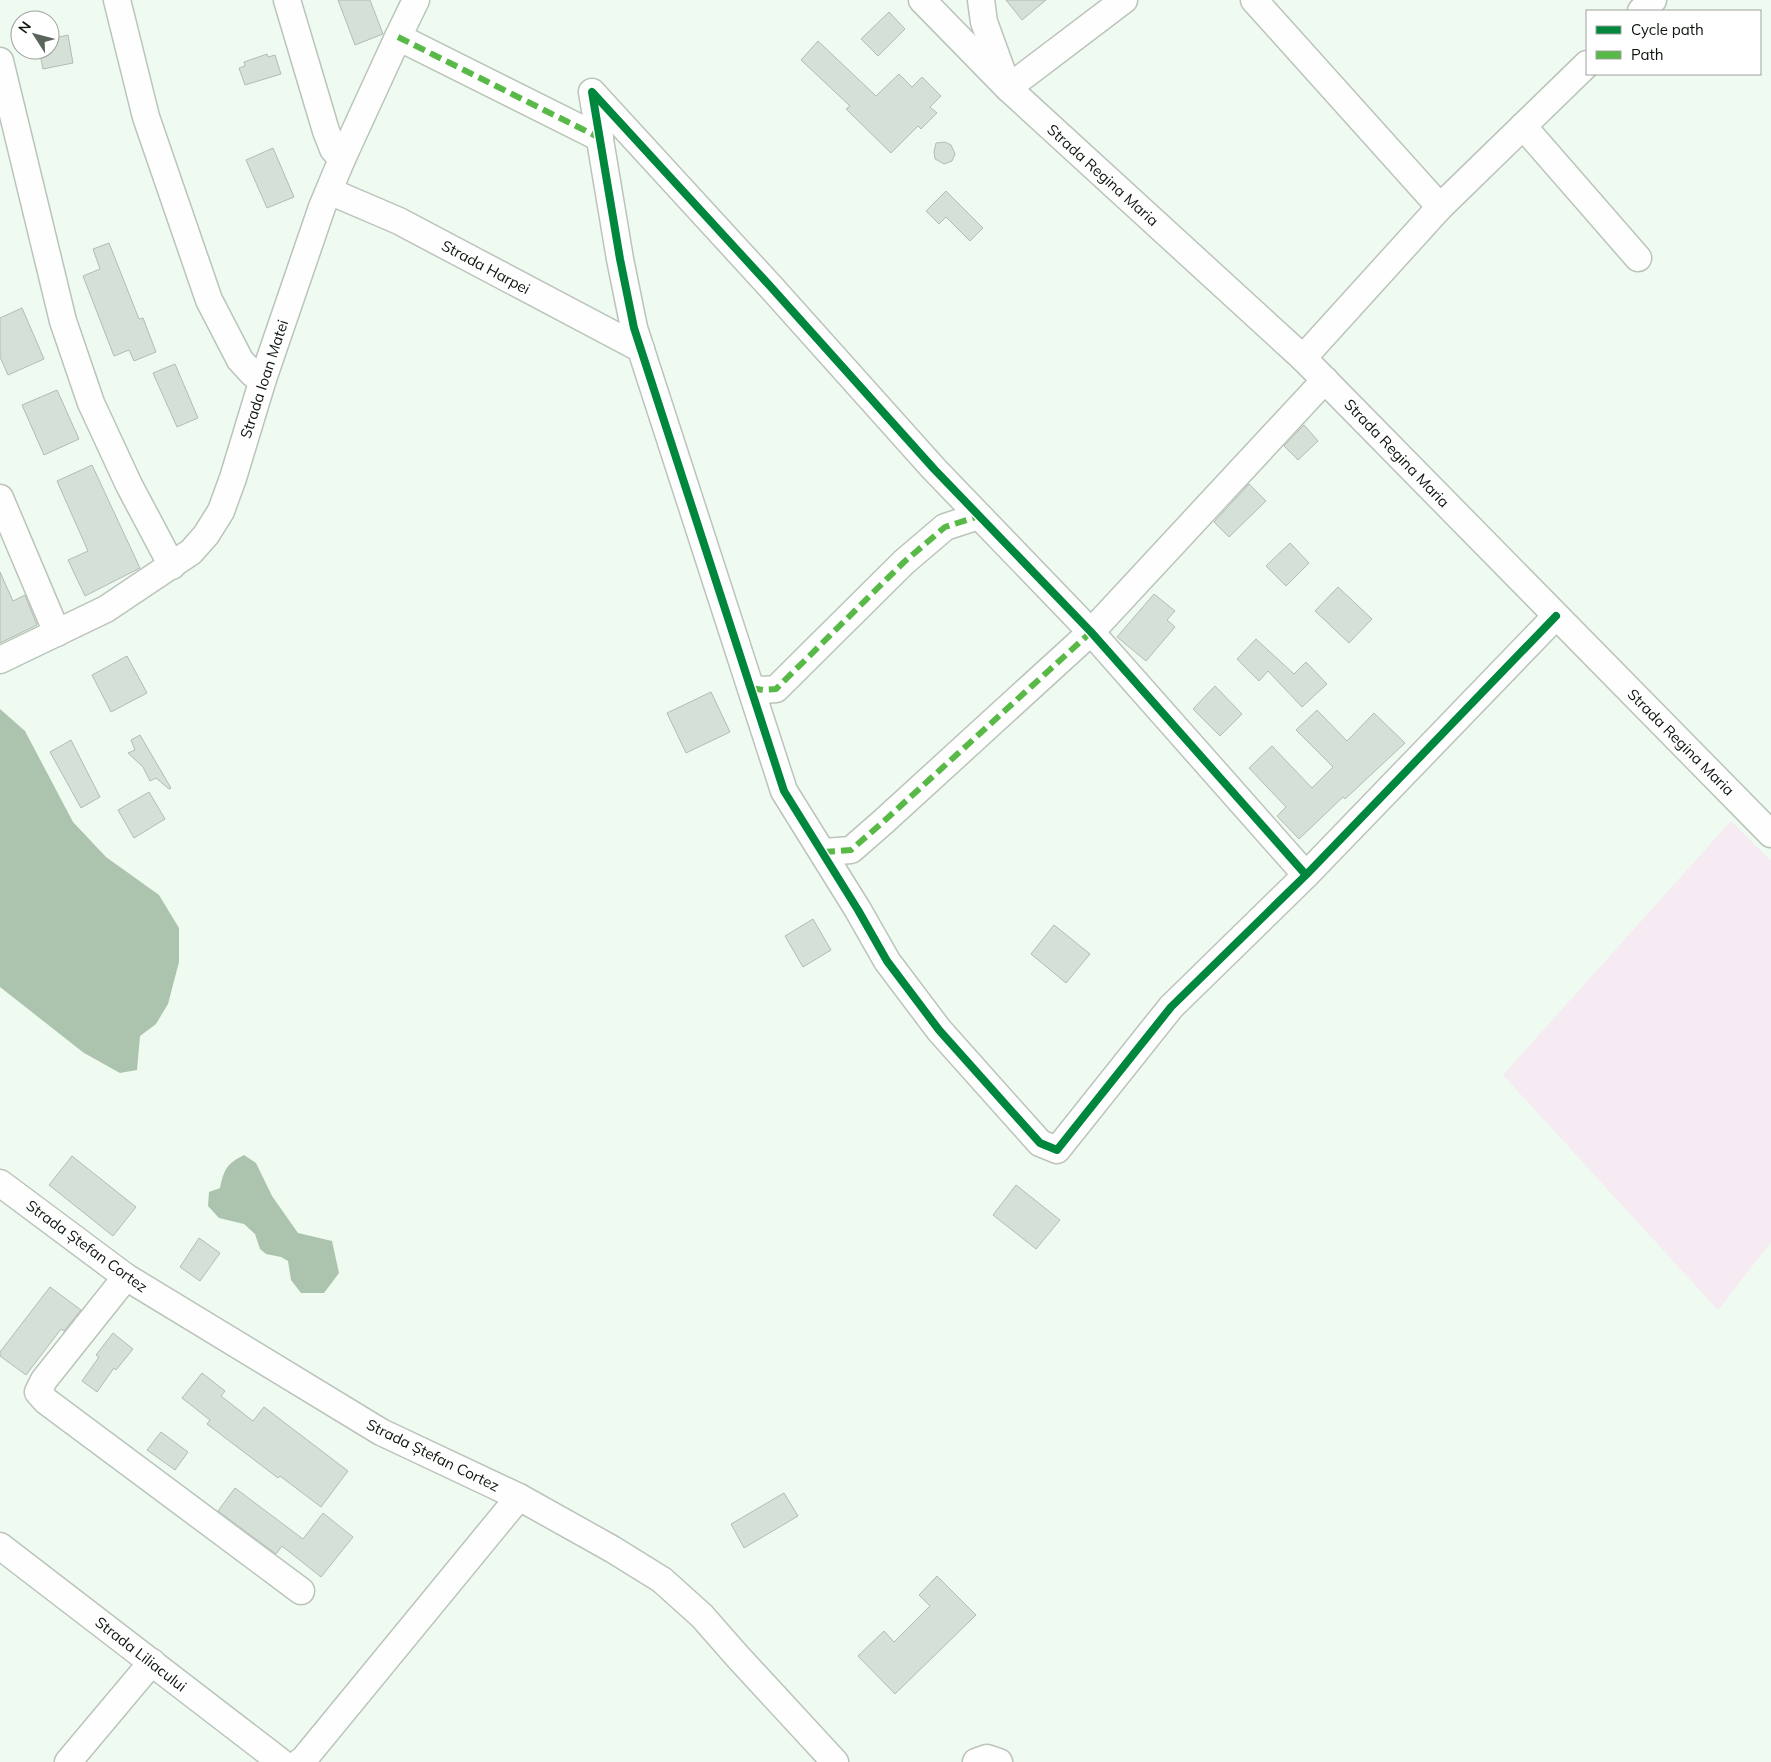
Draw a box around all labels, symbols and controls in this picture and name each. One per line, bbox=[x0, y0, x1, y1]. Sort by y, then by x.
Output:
north arrow bbox=[10, 10, 60, 60]
legend bbox=[1586, 10, 1761, 75]
text: N bbox=[14, 18, 35, 37]
text: Cycle path bbox=[1631, 20, 1704, 39]
text: Path bbox=[1631, 45, 1663, 64]
street label: Strada Regina Maria bbox=[1043, 120, 1163, 230]
street label: Strada Harpei bbox=[438, 236, 534, 298]
street label: Strada Ioan Matei bbox=[236, 317, 292, 441]
street label: Strada Regina Maria bbox=[1340, 395, 1454, 511]
street label: Strada Regina Maria bbox=[1624, 685, 1738, 799]
street label: Strada Ștefan Cortez bbox=[23, 1196, 152, 1297]
street label: Strada Ștefan Cortez bbox=[363, 1415, 503, 1496]
street label: Strada Liliacului bbox=[92, 1612, 190, 1696]

